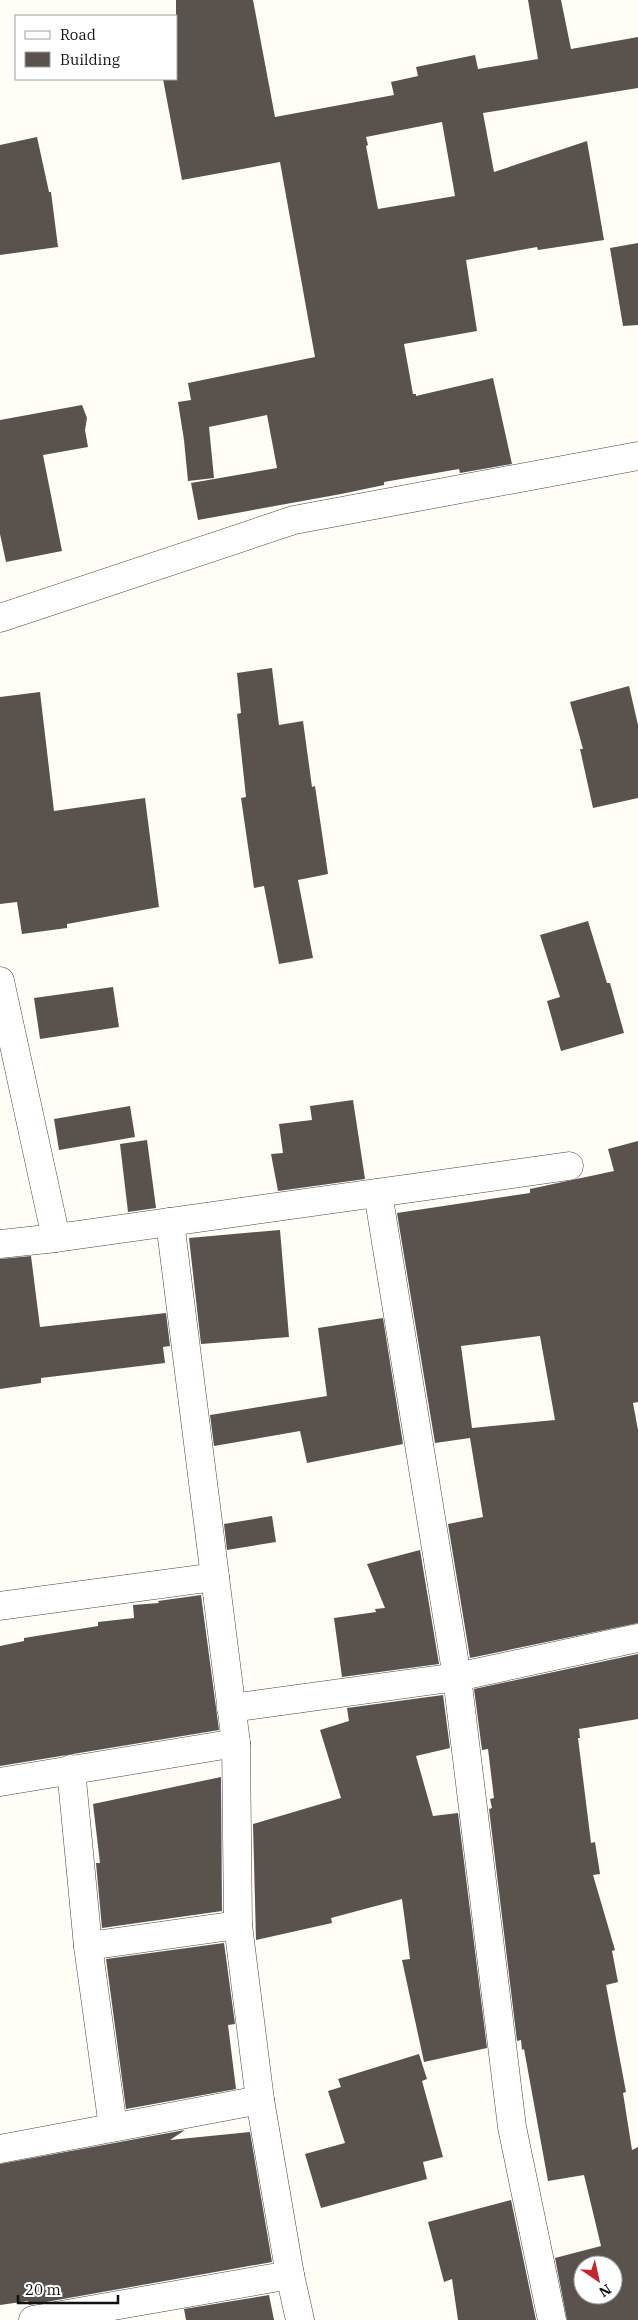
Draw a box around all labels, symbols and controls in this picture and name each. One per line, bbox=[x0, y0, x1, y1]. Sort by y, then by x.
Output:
legend bbox=[15, 15, 178, 80]
text: Road bbox=[60, 25, 96, 44]
text: Building bbox=[60, 50, 120, 69]
north arrow bbox=[573, 2255, 623, 2305]
scale bar bbox=[18, 2272, 118, 2304]
text: 20 m bbox=[25, 2280, 61, 2299]
text: N bbox=[596, 2280, 615, 2301]

